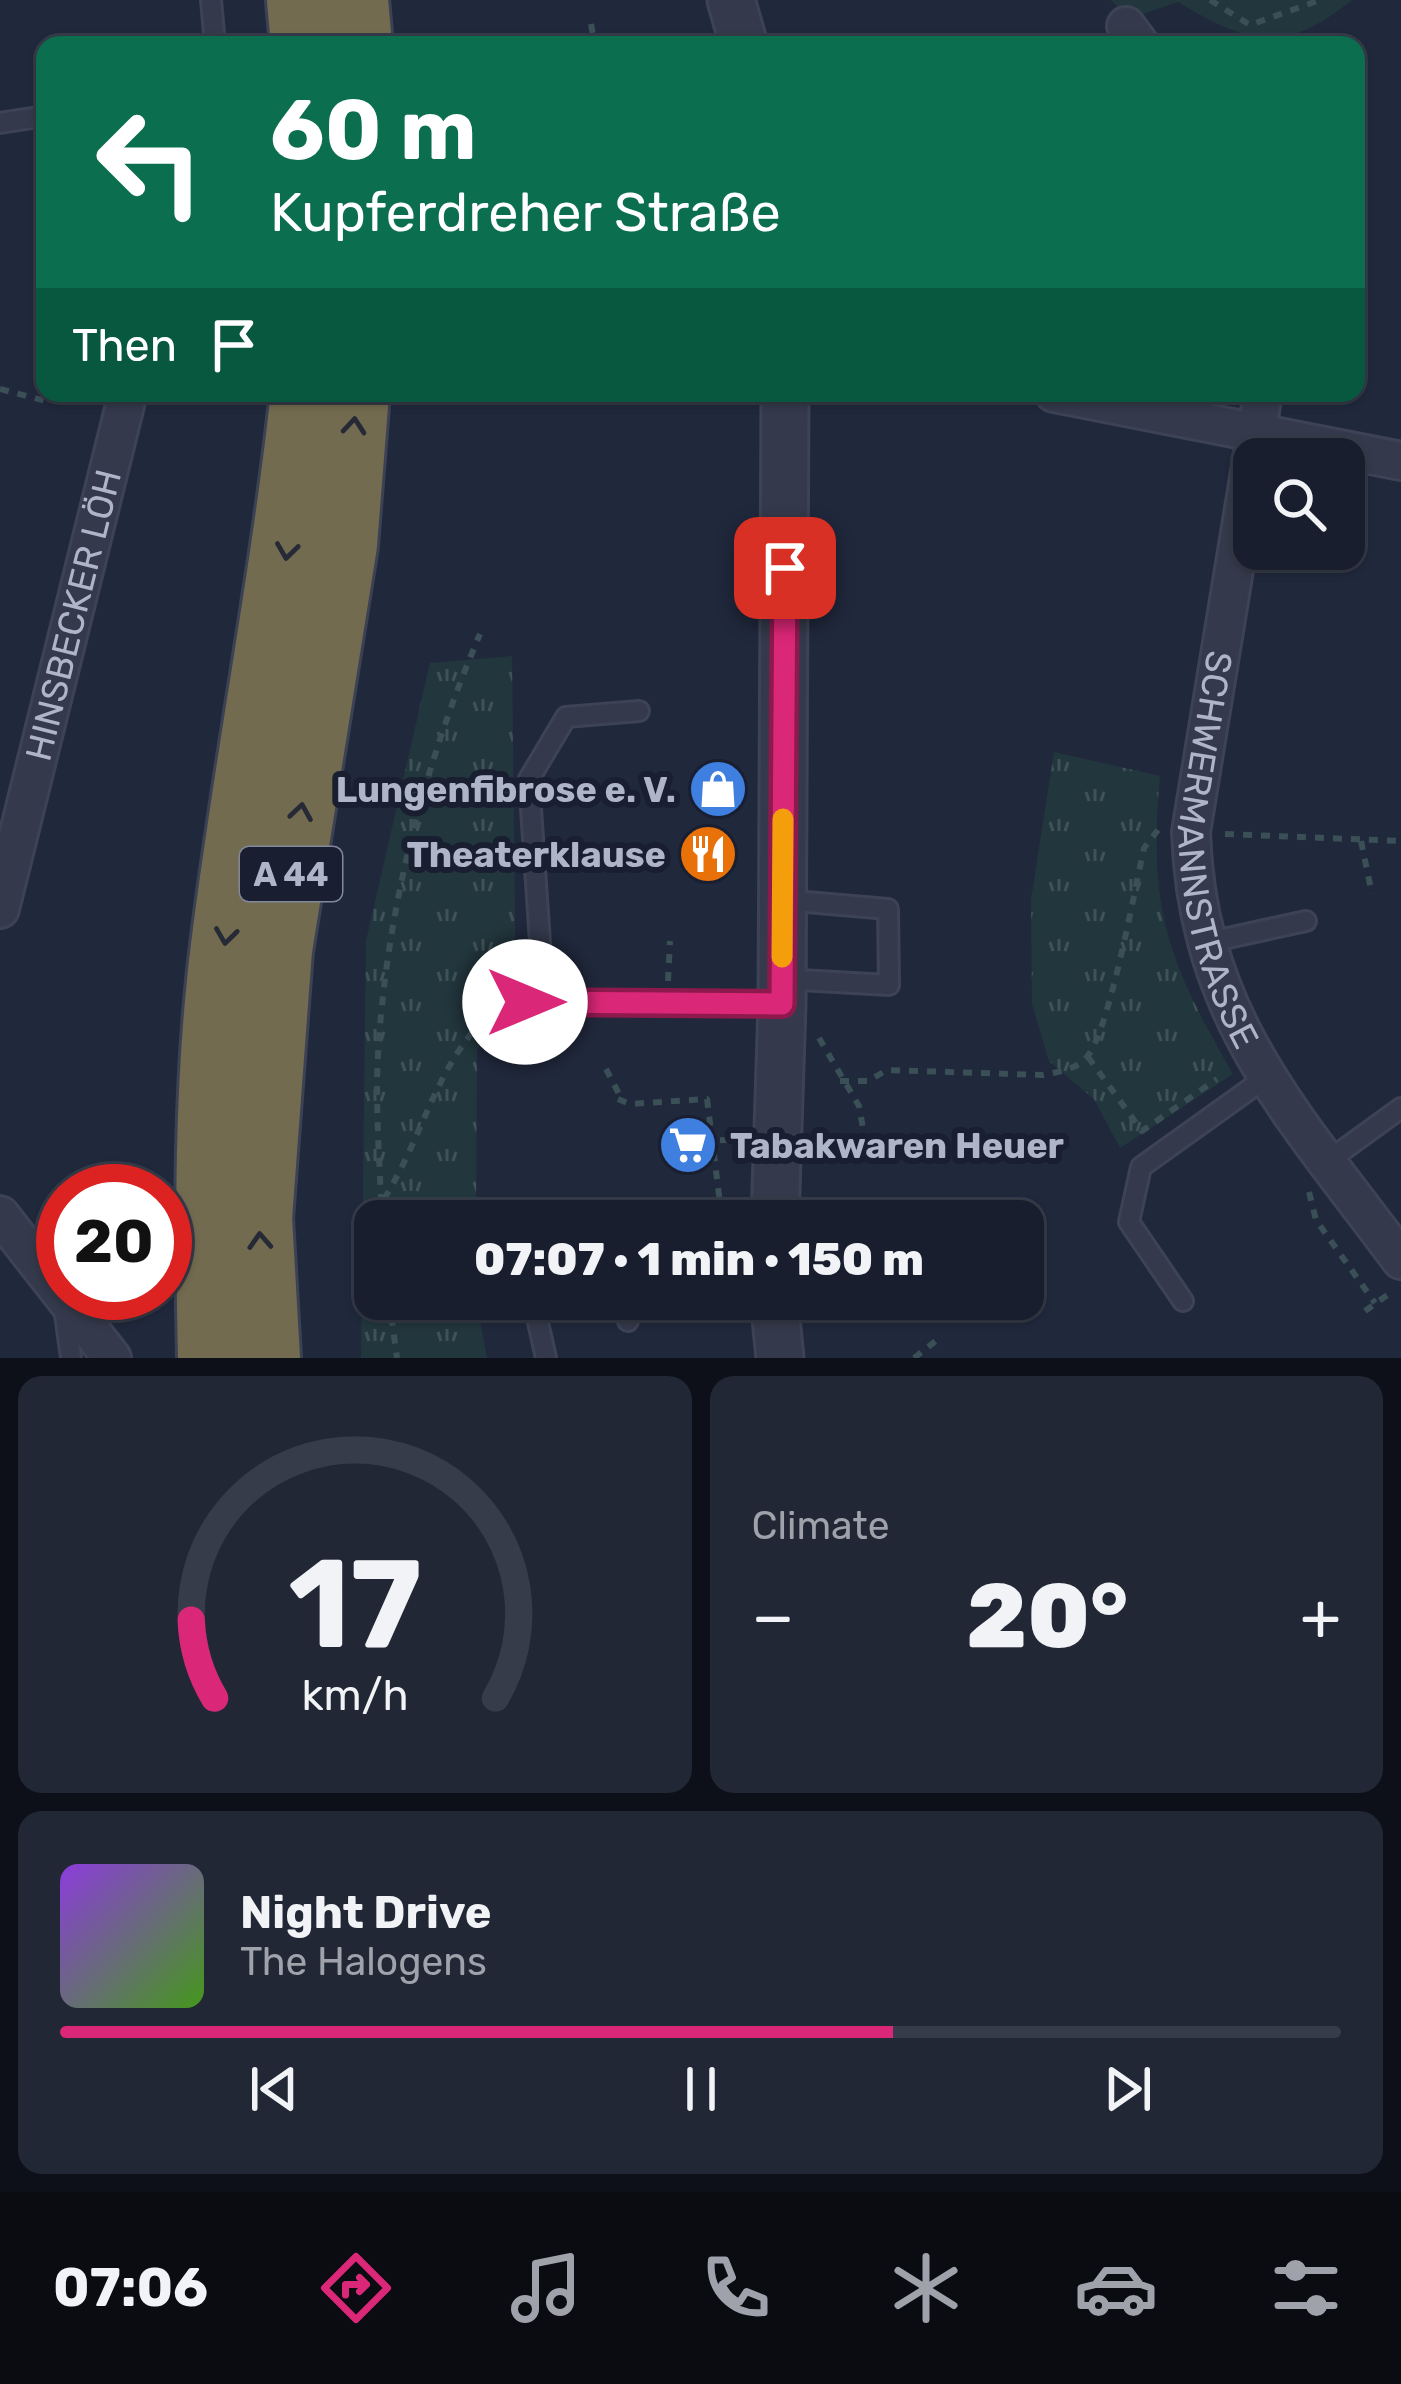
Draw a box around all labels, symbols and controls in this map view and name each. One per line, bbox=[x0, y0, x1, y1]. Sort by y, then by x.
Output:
text: 60 m bbox=[270, 80, 477, 180]
icon: left bbox=[72, 84, 228, 240]
text: Kupferdreher Straße bbox=[270, 181, 781, 245]
icon: arrive bbox=[201, 312, 267, 378]
text: Then bbox=[72, 319, 177, 372]
one-way arrow bbox=[340, 416, 366, 435]
map controls bbox=[1233, 438, 1365, 570]
button: search bbox=[1233, 438, 1365, 570]
street label: HINSBECKER LÖH bbox=[16, 465, 130, 765]
pin bbox=[734, 517, 836, 619]
icon: arrive bbox=[752, 535, 818, 601]
one-way arrow bbox=[274, 541, 300, 561]
street label: SCHWERMANNSTRASSE bbox=[1169, 648, 1268, 1055]
shop icon: Lungenfibrose e. V. bbox=[687, 758, 749, 820]
place label: Lungenfibrose e. V. bbox=[336, 768, 676, 811]
one-way arrow bbox=[288, 802, 313, 822]
restaurant icon: Theaterklause bbox=[677, 823, 739, 885]
place label: Theaterklause bbox=[407, 833, 666, 876]
road number: A 44 bbox=[240, 847, 342, 901]
one-way arrow bbox=[214, 926, 240, 946]
position arrow bbox=[462, 939, 588, 1065]
supermarket icon: Tabakwaren Heuer bbox=[657, 1114, 719, 1176]
place label: Tabakwaren Heuer bbox=[730, 1124, 1064, 1167]
speed limit sign: 20 bbox=[36, 1164, 192, 1320]
one-way arrow bbox=[247, 1231, 273, 1250]
text: 07:07 · 1 min · 150 m bbox=[474, 1233, 924, 1286]
text: Climate bbox=[752, 1503, 890, 1549]
text: 17 bbox=[288, 1530, 422, 1678]
text: 20° bbox=[966, 1563, 1128, 1670]
text: − bbox=[752, 1577, 794, 1656]
text: + bbox=[1300, 1577, 1341, 1656]
text: km/h bbox=[301, 1669, 408, 1720]
text: Night Drive bbox=[240, 1886, 492, 1939]
text: The Halogens bbox=[240, 1939, 487, 1985]
icon: previous bbox=[241, 2056, 307, 2122]
icon: pause bbox=[668, 2056, 734, 2122]
icon: next bbox=[1095, 2056, 1161, 2122]
icon: directions bbox=[314, 2246, 398, 2330]
icon: music bbox=[504, 2246, 588, 2330]
icon: phone bbox=[694, 2246, 778, 2330]
icon: climate bbox=[884, 2246, 968, 2330]
icon: car bbox=[1074, 2246, 1158, 2330]
icon: filters bbox=[1264, 2246, 1348, 2330]
text: 07:06 bbox=[53, 2256, 208, 2320]

